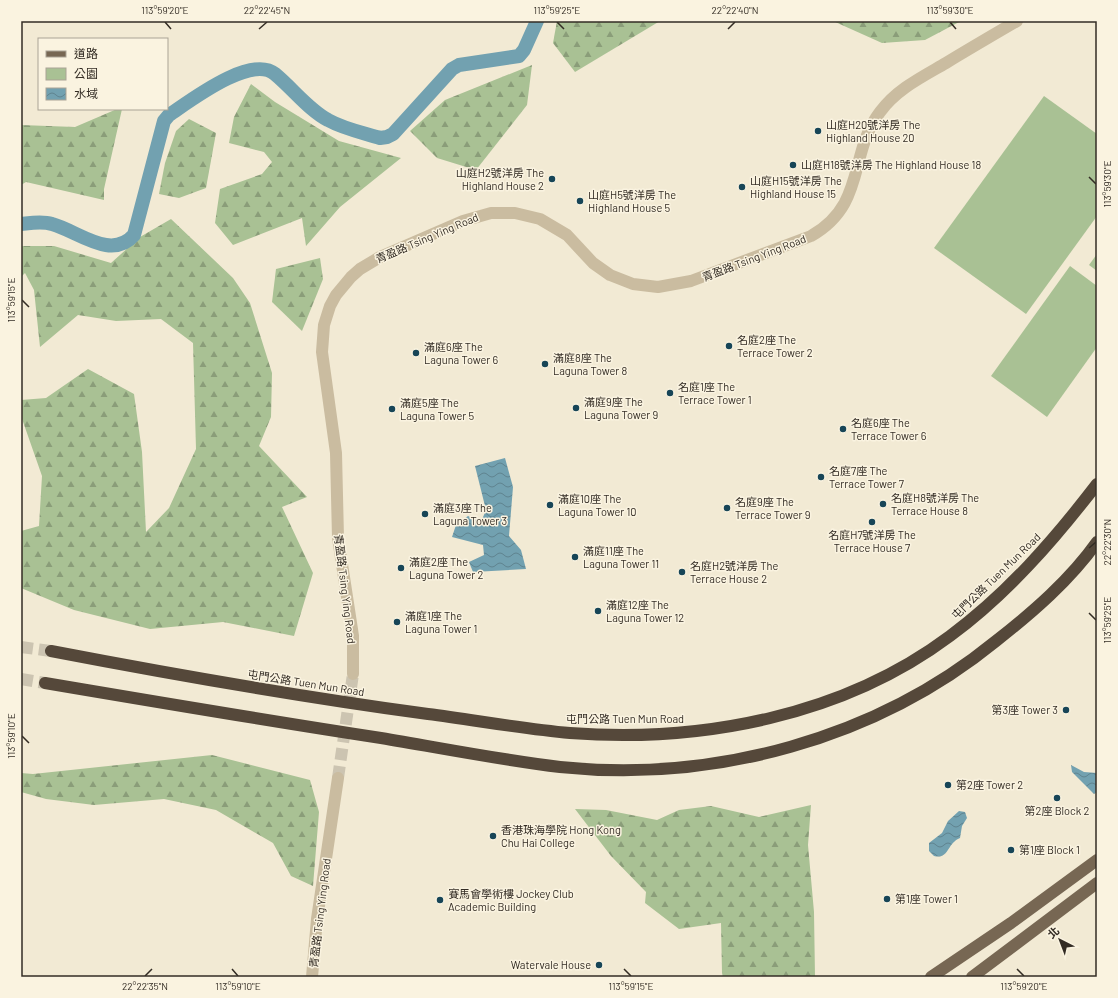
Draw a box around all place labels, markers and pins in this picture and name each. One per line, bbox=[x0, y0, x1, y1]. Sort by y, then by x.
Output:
place label: 山庭H20號洋房 The Highland House 20 bbox=[826, 118, 921, 144]
marker: 山庭H20號洋房 The Highland House 20 bbox=[813, 126, 823, 136]
place label: 山庭H18號洋房 The Highland House 18 bbox=[801, 158, 981, 171]
marker: 山庭H18號洋房 The Highland House 18 bbox=[788, 160, 798, 170]
place label: 山庭H2號洋房 The Highland House 2 bbox=[456, 166, 544, 192]
marker: 山庭H2號洋房 The Highland House 2 bbox=[547, 174, 557, 184]
place label: 山庭H15號洋房 The Highland House 15 bbox=[750, 174, 842, 200]
marker: 山庭H15號洋房 The Highland House 15 bbox=[737, 182, 747, 192]
place label: 山庭H5號洋房 The Highland House 5 bbox=[588, 188, 676, 214]
marker: 山庭H5號洋房 The Highland House 5 bbox=[575, 196, 585, 206]
place label: 名庭2座 The Terrace Tower 2 bbox=[737, 333, 813, 359]
place label: 滿庭6座 The Laguna Tower 6 bbox=[424, 340, 498, 366]
marker: 名庭2座 The Terrace Tower 2 bbox=[724, 341, 734, 351]
marker: 滿庭6座 The Laguna Tower 6 bbox=[411, 348, 421, 358]
place label: 滿庭8座 The Laguna Tower 8 bbox=[553, 351, 627, 377]
marker: 滿庭8座 The Laguna Tower 8 bbox=[540, 359, 550, 369]
place label: 名庭1座 The Terrace Tower 1 bbox=[678, 380, 752, 406]
marker: 名庭1座 The Terrace Tower 1 bbox=[665, 388, 675, 398]
place label: 滿庭9座 The Laguna Tower 9 bbox=[584, 395, 658, 421]
place label: 滿庭5座 The Laguna Tower 5 bbox=[400, 396, 474, 422]
marker: 滿庭9座 The Laguna Tower 9 bbox=[571, 403, 581, 413]
marker: 滿庭5座 The Laguna Tower 5 bbox=[387, 404, 397, 414]
place label: 名庭6座 The Terrace Tower 6 bbox=[851, 416, 927, 442]
marker: 名庭6座 The Terrace Tower 6 bbox=[838, 424, 848, 434]
place label: 名庭7座 The Terrace Tower 7 bbox=[829, 464, 904, 490]
marker: 名庭7座 The Terrace Tower 7 bbox=[816, 472, 826, 482]
place label: 名庭H8號洋房 The Terrace House 8 bbox=[891, 491, 979, 517]
place label: 滿庭10座 The Laguna Tower 10 bbox=[558, 492, 637, 518]
place label: 名庭9座 The Terrace Tower 9 bbox=[735, 495, 811, 521]
marker: 名庭H8號洋房 The Terrace House 8 bbox=[878, 499, 888, 509]
marker: 滿庭10座 The Laguna Tower 10 bbox=[545, 500, 555, 510]
place label: 滿庭3座 The Laguna Tower 3 bbox=[433, 501, 507, 527]
marker: 名庭9座 The Terrace Tower 9 bbox=[722, 503, 732, 513]
marker: 滿庭3座 The Laguna Tower 3 bbox=[420, 509, 430, 519]
marker: 名庭H7號洋房 The Terrace House 7 bbox=[867, 517, 877, 527]
place label: 名庭H7號洋房 The Terrace House 7 bbox=[828, 528, 916, 554]
place label: 滿庭11座 The Laguna Tower 11 bbox=[583, 544, 659, 570]
marker: 滿庭11座 The Laguna Tower 11 bbox=[570, 552, 580, 562]
place label: 滿庭2座 The Laguna Tower 2 bbox=[409, 555, 483, 581]
place label: 名庭H2號洋房 The Terrace House 2 bbox=[690, 559, 778, 585]
marker: 滿庭2座 The Laguna Tower 2 bbox=[396, 563, 406, 573]
marker: 名庭H2號洋房 The Terrace House 2 bbox=[677, 567, 687, 577]
place label: 滿庭12座 The Laguna Tower 12 bbox=[606, 598, 684, 624]
marker: 滿庭12座 The Laguna Tower 12 bbox=[593, 606, 603, 616]
place label: 滿庭1座 The Laguna Tower 1 bbox=[405, 609, 477, 635]
marker: 滿庭1座 The Laguna Tower 1 bbox=[392, 617, 402, 627]
place label: 第3座 Tower 3 bbox=[991, 703, 1058, 716]
marker: 第3座 Tower 3 bbox=[1061, 705, 1071, 715]
place label: 第2座 Tower 2 bbox=[956, 778, 1023, 791]
marker: 第2座 Tower 2 bbox=[943, 780, 953, 790]
marker: 第2座 Block 2 bbox=[1052, 793, 1062, 803]
place label: 第2座 Block 2 bbox=[1025, 804, 1090, 817]
place label: 香港珠海學院 Hong Kong Chu Hai College bbox=[501, 823, 621, 849]
marker: 香港珠海學院 Hong Kong Chu Hai College bbox=[488, 831, 498, 841]
place label: 第1座 Block 1 bbox=[1019, 843, 1080, 856]
marker: 第1座 Block 1 bbox=[1006, 845, 1016, 855]
place label: 賽馬會學術樓 Jockey Club Academic Building bbox=[448, 887, 574, 913]
place label: 第1座 Tower 1 bbox=[895, 892, 958, 905]
marker: 第1座 Tower 1 bbox=[882, 894, 892, 904]
marker: 賽馬會學術樓 Jockey Club Academic Building bbox=[435, 895, 445, 905]
place label: Watervale House bbox=[511, 958, 591, 971]
marker: Watervale House bbox=[594, 960, 604, 970]

